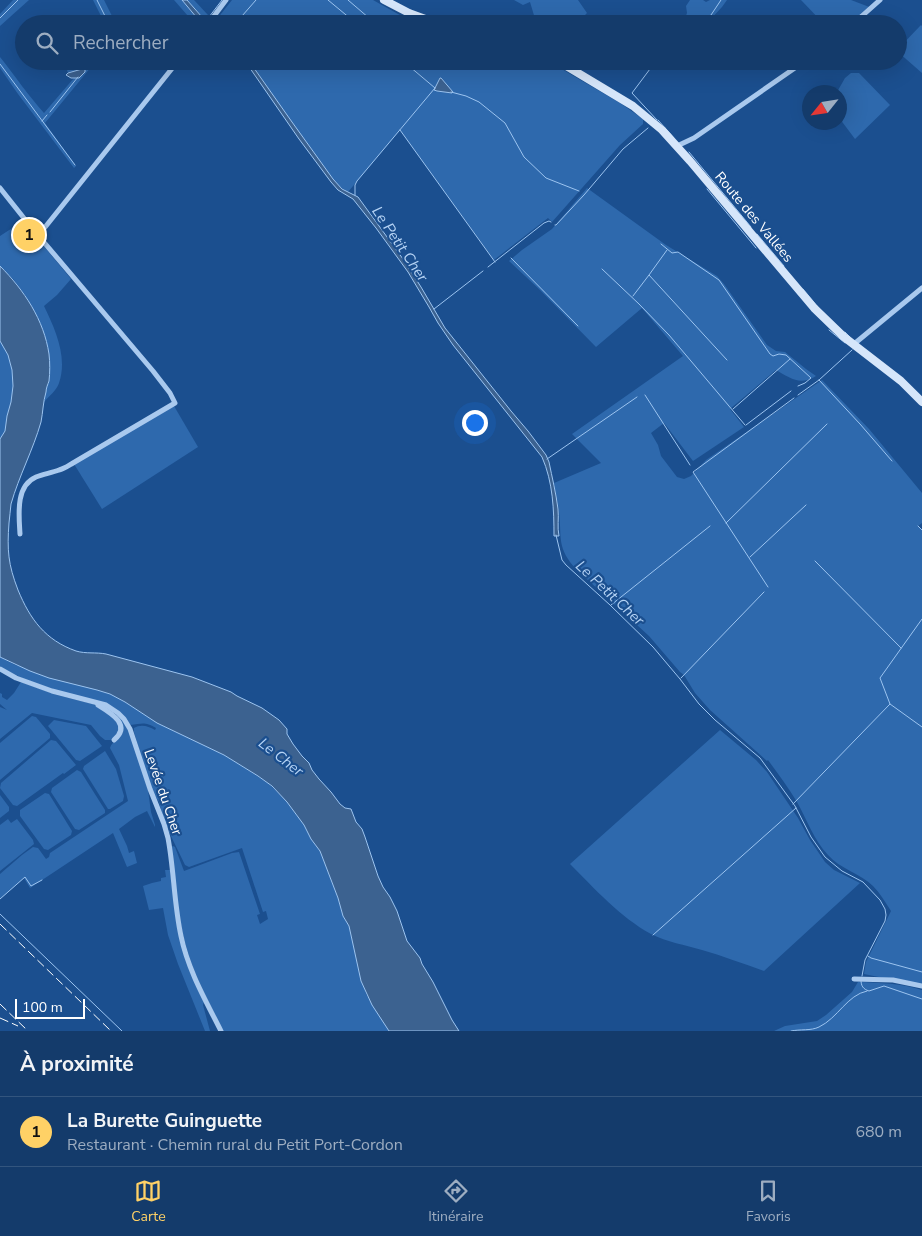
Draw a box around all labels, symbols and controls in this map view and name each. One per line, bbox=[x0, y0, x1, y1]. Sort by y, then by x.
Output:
search box bbox=[15, 15, 907, 70]
icon: search bbox=[33, 29, 61, 57]
text: Rechercher bbox=[73, 30, 168, 56]
north arrow bbox=[802, 85, 847, 130]
street label: Route des Vallées bbox=[710, 168, 798, 267]
water label: Le Petit Cher bbox=[367, 202, 433, 286]
pin: 1 bbox=[13, 216, 45, 254]
your location bbox=[462, 410, 488, 436]
water label: Le Petit Cher bbox=[571, 556, 649, 630]
water label: Le Cher bbox=[254, 733, 308, 781]
street label: Levée du Cher bbox=[139, 746, 187, 838]
scale bar bbox=[15, 996, 85, 1019]
text: 100 m bbox=[22, 998, 63, 1017]
text: À proximité bbox=[20, 1050, 134, 1078]
text: La Burette Guinguette bbox=[67, 1108, 262, 1134]
text: 1 bbox=[31, 1121, 41, 1143]
text: 680 m bbox=[855, 1121, 902, 1143]
text: Restaurant · Chemin rural du Petit Port-Cordon bbox=[67, 1134, 403, 1156]
tab: Carte bbox=[131, 1177, 166, 1226]
tab: Itinéraire bbox=[428, 1177, 483, 1226]
tab: Favoris bbox=[746, 1177, 791, 1226]

